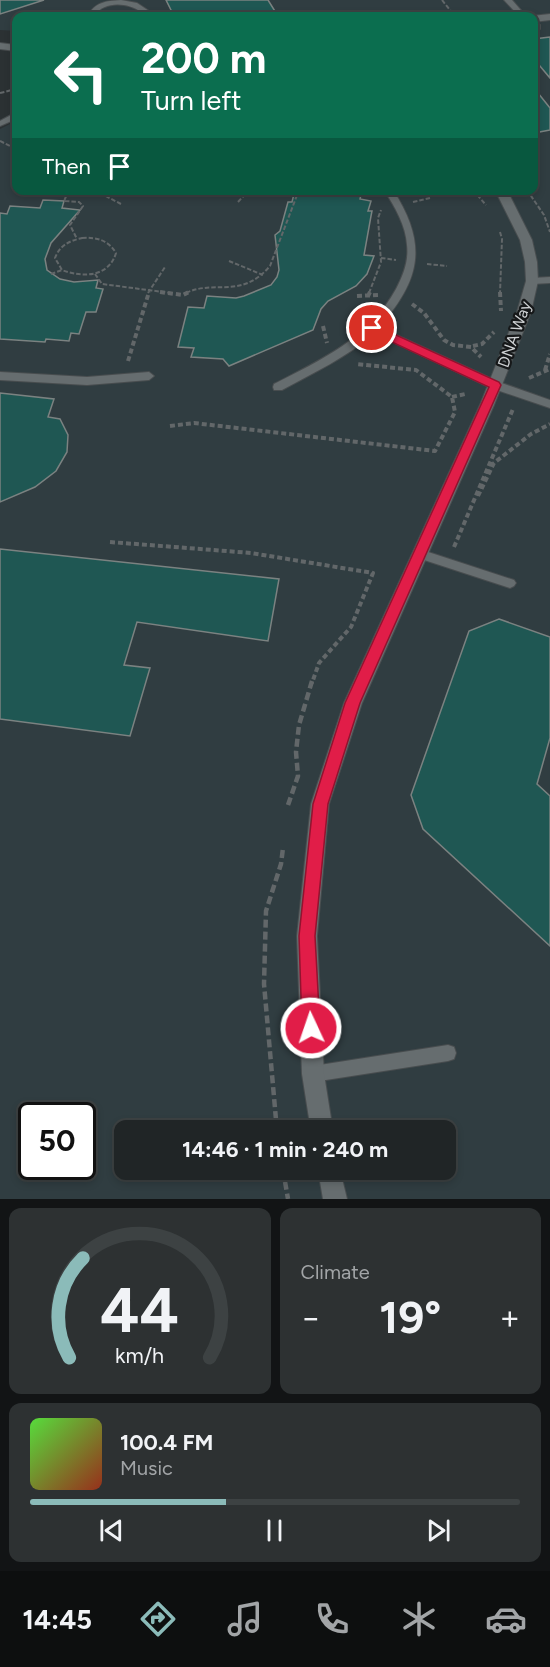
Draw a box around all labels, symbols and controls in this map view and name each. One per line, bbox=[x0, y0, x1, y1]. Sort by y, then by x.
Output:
text: 200 m bbox=[141, 33, 266, 84]
icon: left bbox=[42, 36, 120, 114]
text: Turn left bbox=[141, 84, 241, 117]
icon: arrive bbox=[103, 150, 136, 183]
text: Then bbox=[42, 153, 91, 180]
street label: DNA Way bbox=[494, 298, 535, 370]
pin bbox=[346, 302, 397, 353]
icon: arrive bbox=[355, 311, 388, 344]
position arrow bbox=[279, 996, 343, 1060]
speed limit sign: 50 bbox=[18, 1102, 96, 1180]
text: 14:46 · 1 min · 240 m bbox=[182, 1136, 388, 1163]
text: Climate bbox=[301, 1260, 370, 1284]
text: 44 bbox=[100, 1273, 179, 1348]
text: 19° bbox=[379, 1290, 441, 1344]
text: − bbox=[301, 1298, 321, 1337]
text: + bbox=[499, 1298, 520, 1337]
text: km/h bbox=[115, 1343, 164, 1368]
text: 100.4 FM bbox=[120, 1429, 213, 1456]
text: Music bbox=[120, 1456, 173, 1480]
icon: previous bbox=[95, 1514, 128, 1547]
icon: pause bbox=[258, 1514, 291, 1547]
icon: next bbox=[422, 1514, 455, 1547]
icon: directions bbox=[137, 1598, 179, 1640]
icon: music bbox=[224, 1598, 266, 1640]
icon: phone bbox=[311, 1598, 353, 1640]
icon: climate bbox=[398, 1598, 440, 1640]
icon: car bbox=[485, 1598, 527, 1640]
text: 14:45 bbox=[23, 1603, 92, 1636]

